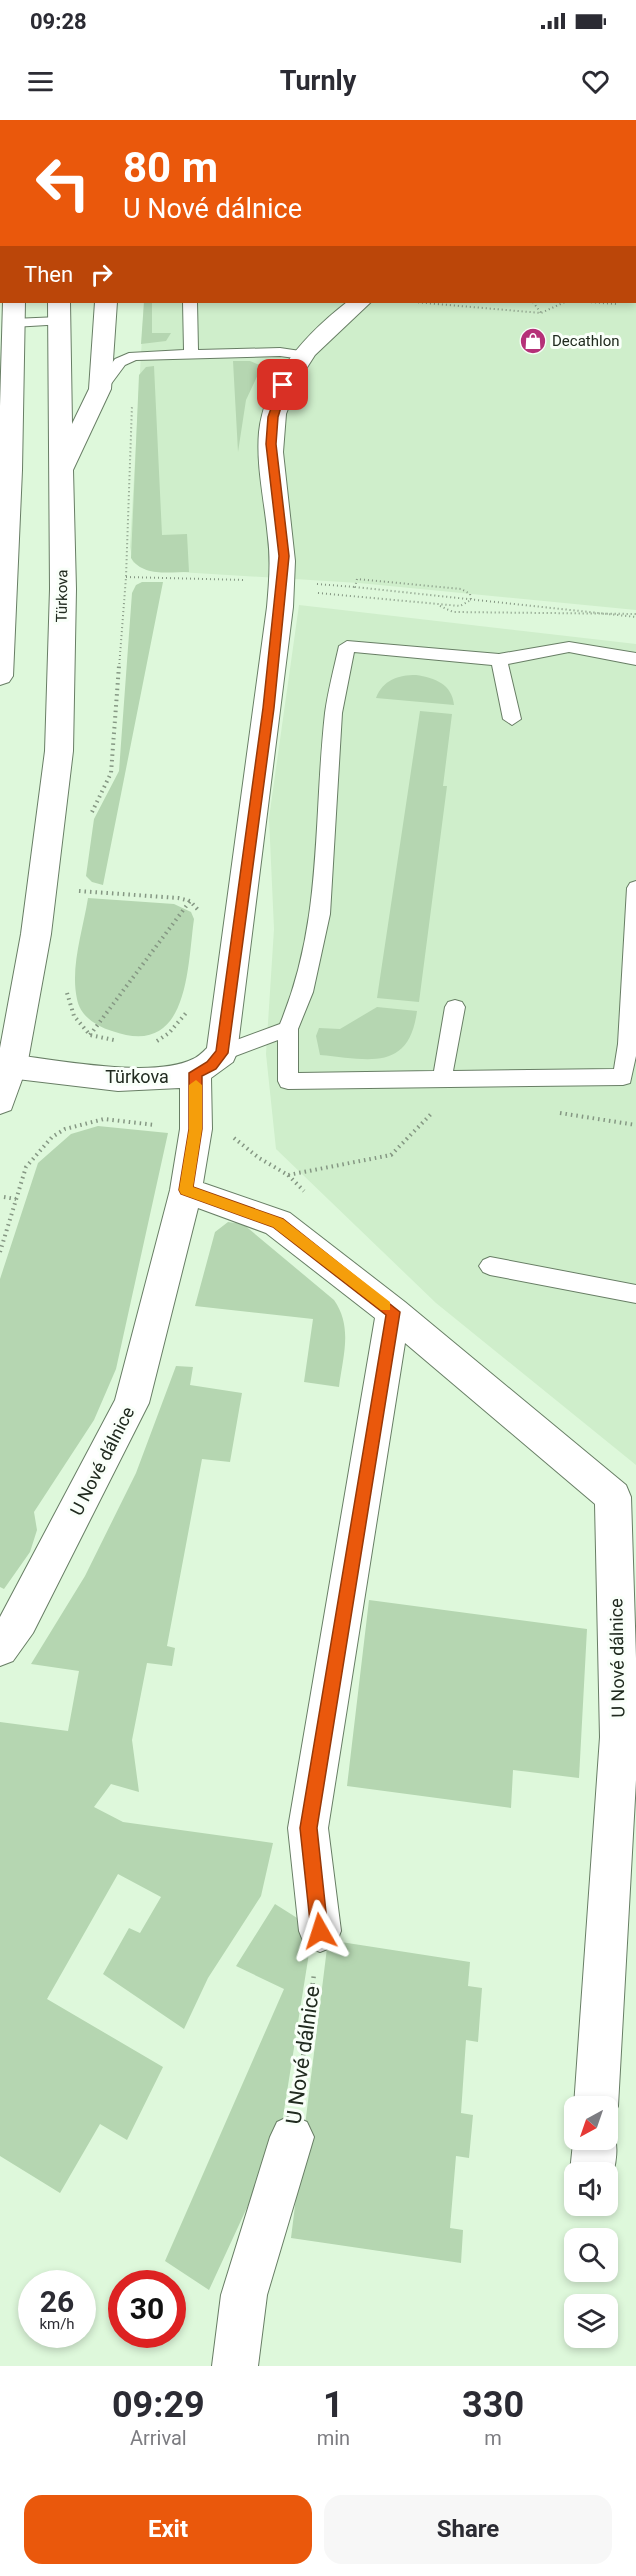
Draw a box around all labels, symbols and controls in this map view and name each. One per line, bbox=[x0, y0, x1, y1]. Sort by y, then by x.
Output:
text: 09:28 bbox=[30, 9, 87, 34]
icon: menu bbox=[24, 65, 57, 98]
text: Turnly bbox=[280, 65, 356, 97]
icon: heart bbox=[579, 65, 612, 98]
text: 80 m bbox=[123, 143, 218, 192]
icon: left bbox=[24, 144, 102, 222]
text: U Nové dálnice bbox=[123, 193, 302, 225]
icon: right bbox=[85, 258, 118, 291]
text: Then bbox=[24, 262, 73, 287]
shop icon: Decathlon bbox=[518, 326, 548, 356]
place label: Decathlon bbox=[552, 332, 619, 350]
pin bbox=[257, 359, 308, 410]
icon: arrive bbox=[266, 368, 299, 401]
street label: Türkova bbox=[53, 569, 71, 623]
street label: Türkova bbox=[105, 1066, 169, 1087]
street label: U Nové dálnice bbox=[66, 1403, 138, 1519]
street label: U Nové dálnice bbox=[605, 1598, 629, 1718]
position arrow bbox=[288, 1899, 352, 1963]
street label: U Nové dálnice bbox=[281, 1984, 325, 2126]
north arrow bbox=[564, 2096, 618, 2150]
map controls bbox=[564, 2096, 618, 2348]
button: sound bbox=[564, 2162, 618, 2216]
button: search bbox=[564, 2228, 618, 2282]
speed limit sign: 30 bbox=[108, 2270, 186, 2348]
text: 26 bbox=[40, 2284, 74, 2319]
button: layers bbox=[564, 2294, 618, 2348]
text: km/h bbox=[39, 2315, 75, 2333]
text: 09:29 bbox=[112, 2384, 205, 2426]
text: 1 bbox=[323, 2384, 344, 2426]
text: 330 bbox=[462, 2384, 524, 2426]
text: Arrival bbox=[130, 2426, 187, 2450]
text: min bbox=[317, 2426, 350, 2450]
text: m bbox=[484, 2426, 502, 2450]
button: Exit bbox=[24, 2495, 312, 2564]
button: Share bbox=[324, 2495, 612, 2564]

